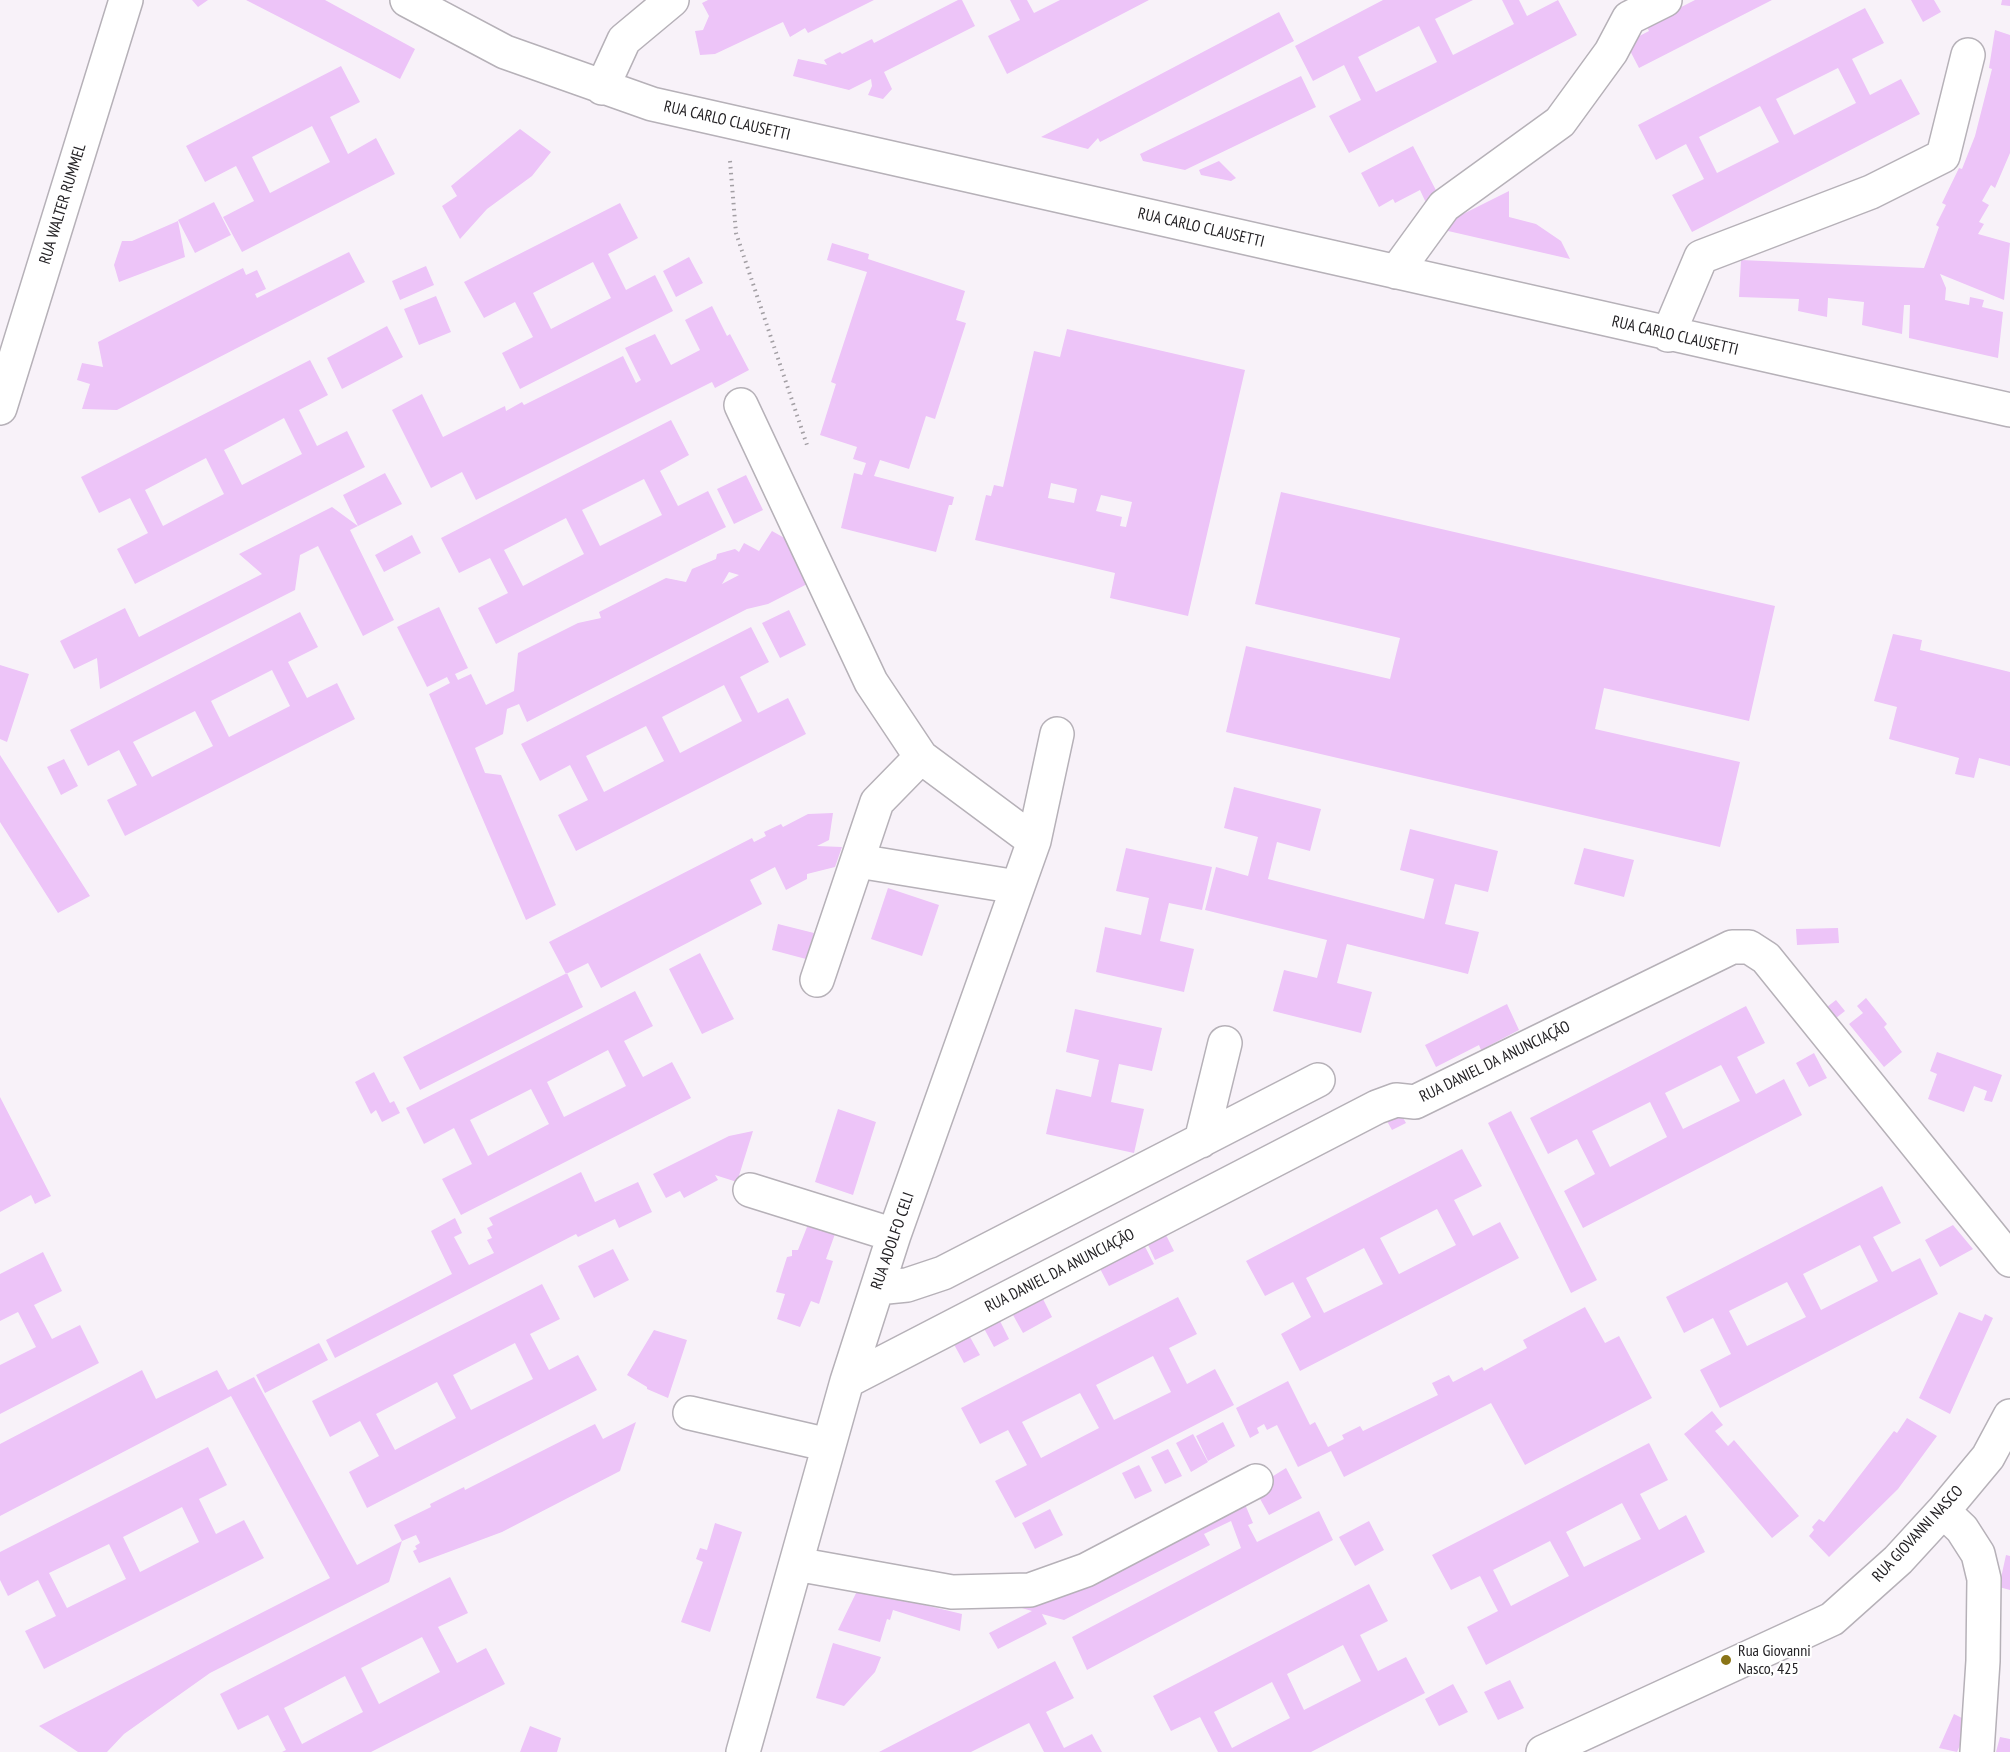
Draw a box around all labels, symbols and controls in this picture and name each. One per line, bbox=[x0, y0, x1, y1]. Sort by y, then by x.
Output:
street label: RUA CARLO CLAUSETTI bbox=[662, 97, 792, 145]
street label: RUA WALTER RUMMEL bbox=[36, 141, 90, 267]
street label: RUA CARLO CLAUSETTI bbox=[1136, 204, 1266, 252]
street label: RUA CARLO CLAUSETTI bbox=[1610, 312, 1740, 360]
street label: RUA DANIEL DA ANUNCIAÇÃO bbox=[1417, 1017, 1573, 1107]
street label: RUA ADOLFO CELI bbox=[867, 1190, 919, 1292]
street label: RUA DANIEL DA ANUNCIAÇÃO bbox=[982, 1225, 1138, 1317]
street label: RUA GIOVANNI NASCO bbox=[1869, 1482, 1967, 1586]
place label: Rua Giovanni Nasco, 425 bbox=[1738, 1641, 1811, 1679]
marker: Rua Giovanni Nasco, 425 bbox=[1719, 1653, 1733, 1667]

